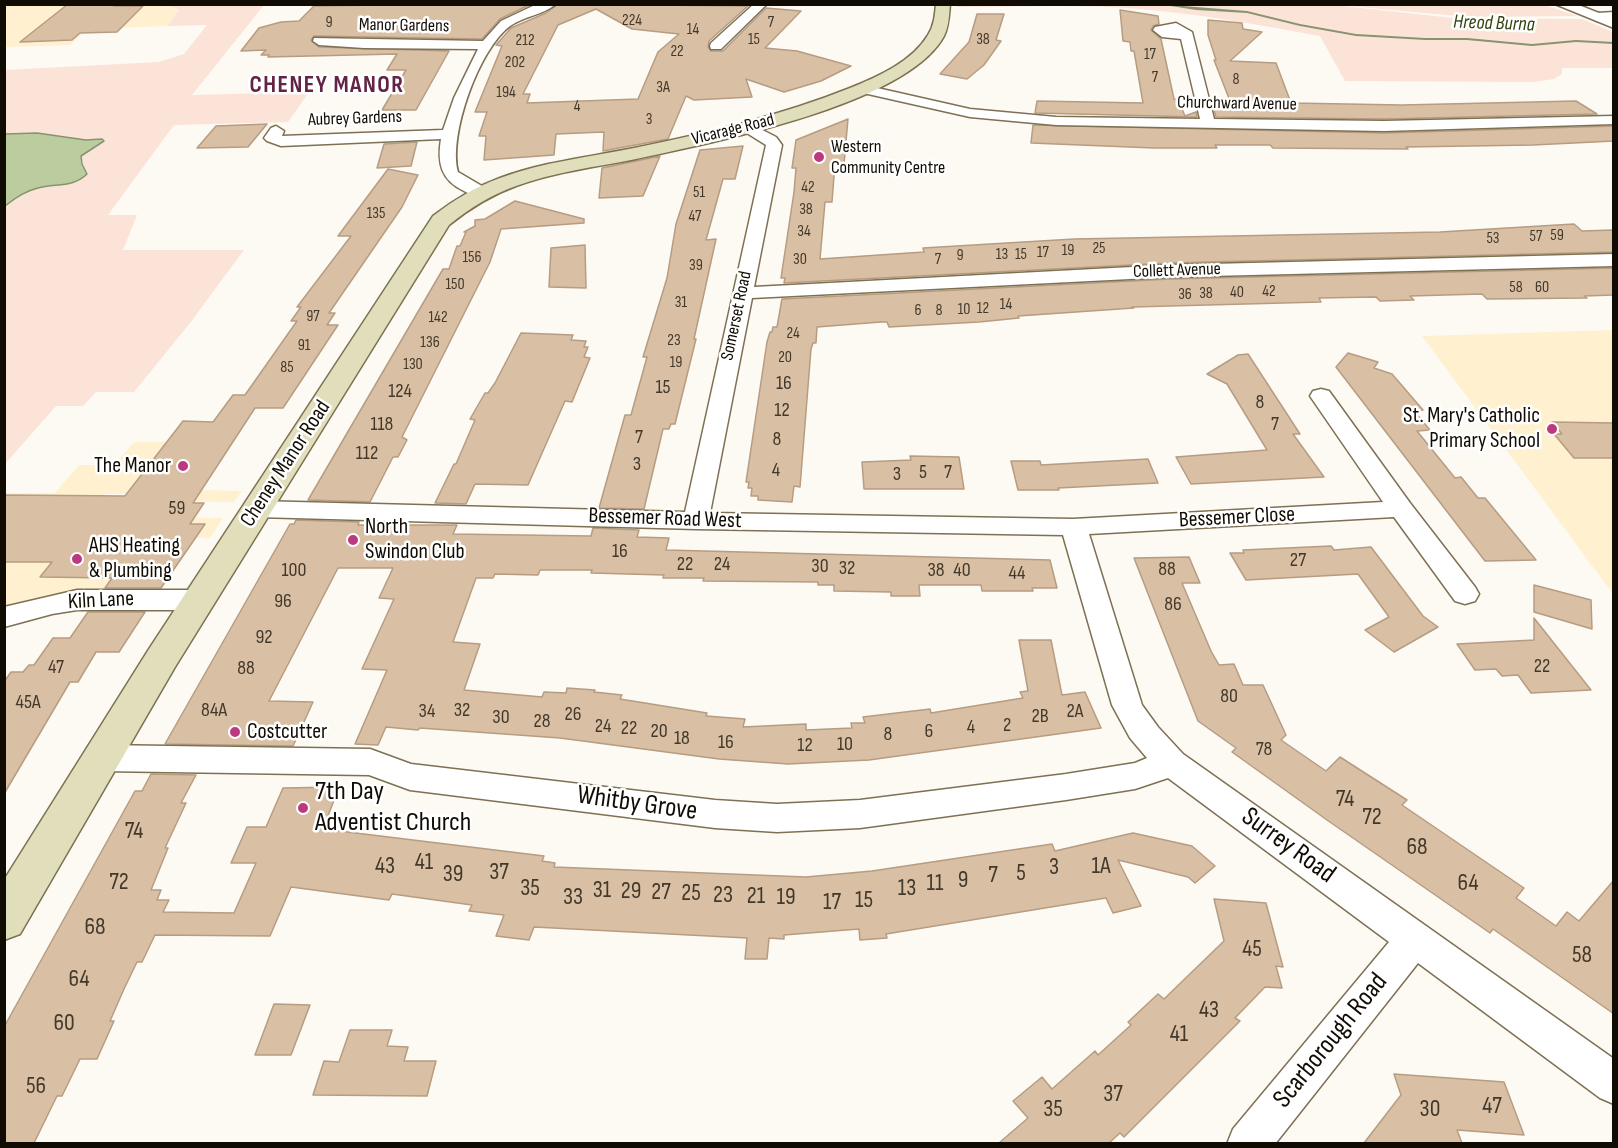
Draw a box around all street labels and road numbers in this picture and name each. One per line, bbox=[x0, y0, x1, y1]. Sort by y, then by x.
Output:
street label: Manor Gardens bbox=[359, 14, 449, 38]
street label: Churchward Avenue bbox=[1177, 92, 1297, 116]
street label: Aubrey Gardens bbox=[308, 107, 402, 131]
street label: Vicarage Road bbox=[689, 109, 777, 151]
street label: Collett Avenue bbox=[1133, 259, 1221, 283]
street label: Somerset Road bbox=[717, 269, 757, 363]
street label: Cheney Manor Road bbox=[235, 396, 337, 532]
street label: Bessemer Close bbox=[1178, 502, 1296, 534]
street label: Bessemer Road West bbox=[588, 503, 742, 535]
street label: Kiln Lane bbox=[67, 586, 135, 616]
street label: Whitby Grove bbox=[575, 780, 699, 828]
street label: Surrey Road bbox=[1235, 801, 1341, 891]
street label: Scarborough Road bbox=[1267, 967, 1395, 1115]

